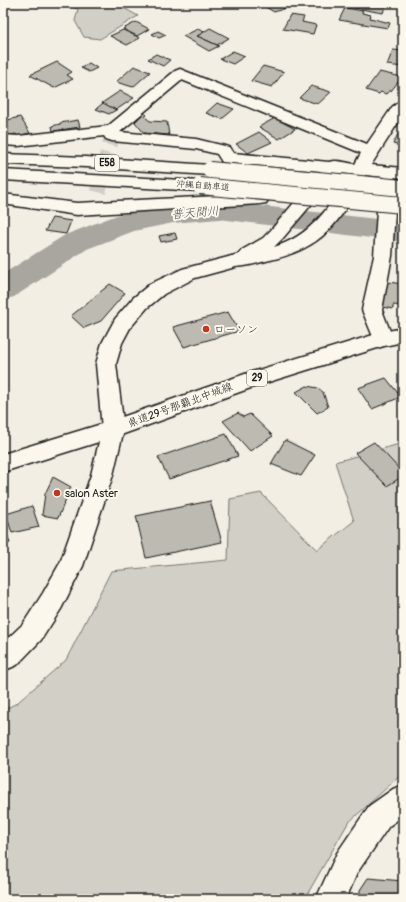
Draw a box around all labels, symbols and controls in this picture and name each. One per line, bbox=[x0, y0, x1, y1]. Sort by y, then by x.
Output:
road number: E58 bbox=[95, 155, 119, 171]
street label: 沖縄自動車道 bbox=[176, 179, 230, 193]
water label: 普天間川 bbox=[170, 203, 220, 223]
place label: ローソン bbox=[214, 323, 258, 336]
marker: ローソン bbox=[201, 324, 211, 334]
road number: 29 bbox=[247, 370, 267, 386]
street label: 県道29号那覇北中城線 bbox=[126, 380, 234, 430]
place label: salon Aster bbox=[65, 487, 118, 500]
marker: salon Aster bbox=[52, 488, 62, 498]

